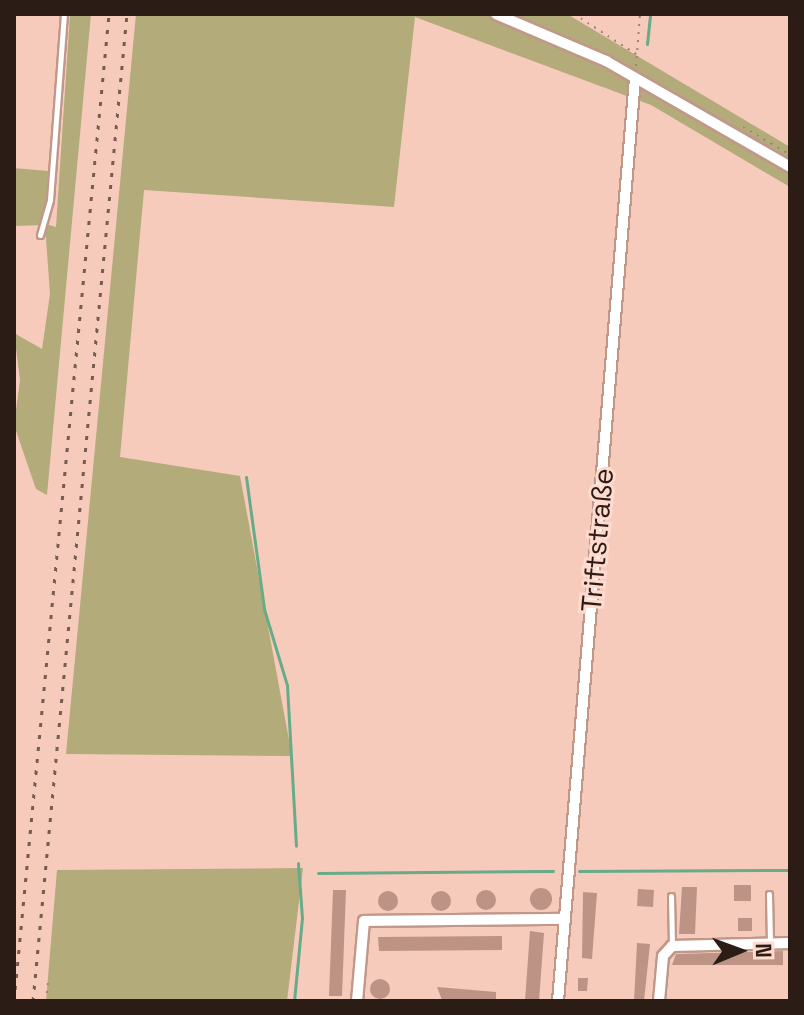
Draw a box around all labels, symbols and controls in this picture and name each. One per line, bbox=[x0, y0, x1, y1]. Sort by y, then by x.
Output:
street label: Triftstraße bbox=[574, 467, 620, 613]
north arrow bbox=[700, 911, 780, 991]
text: N bbox=[750, 943, 778, 958]

